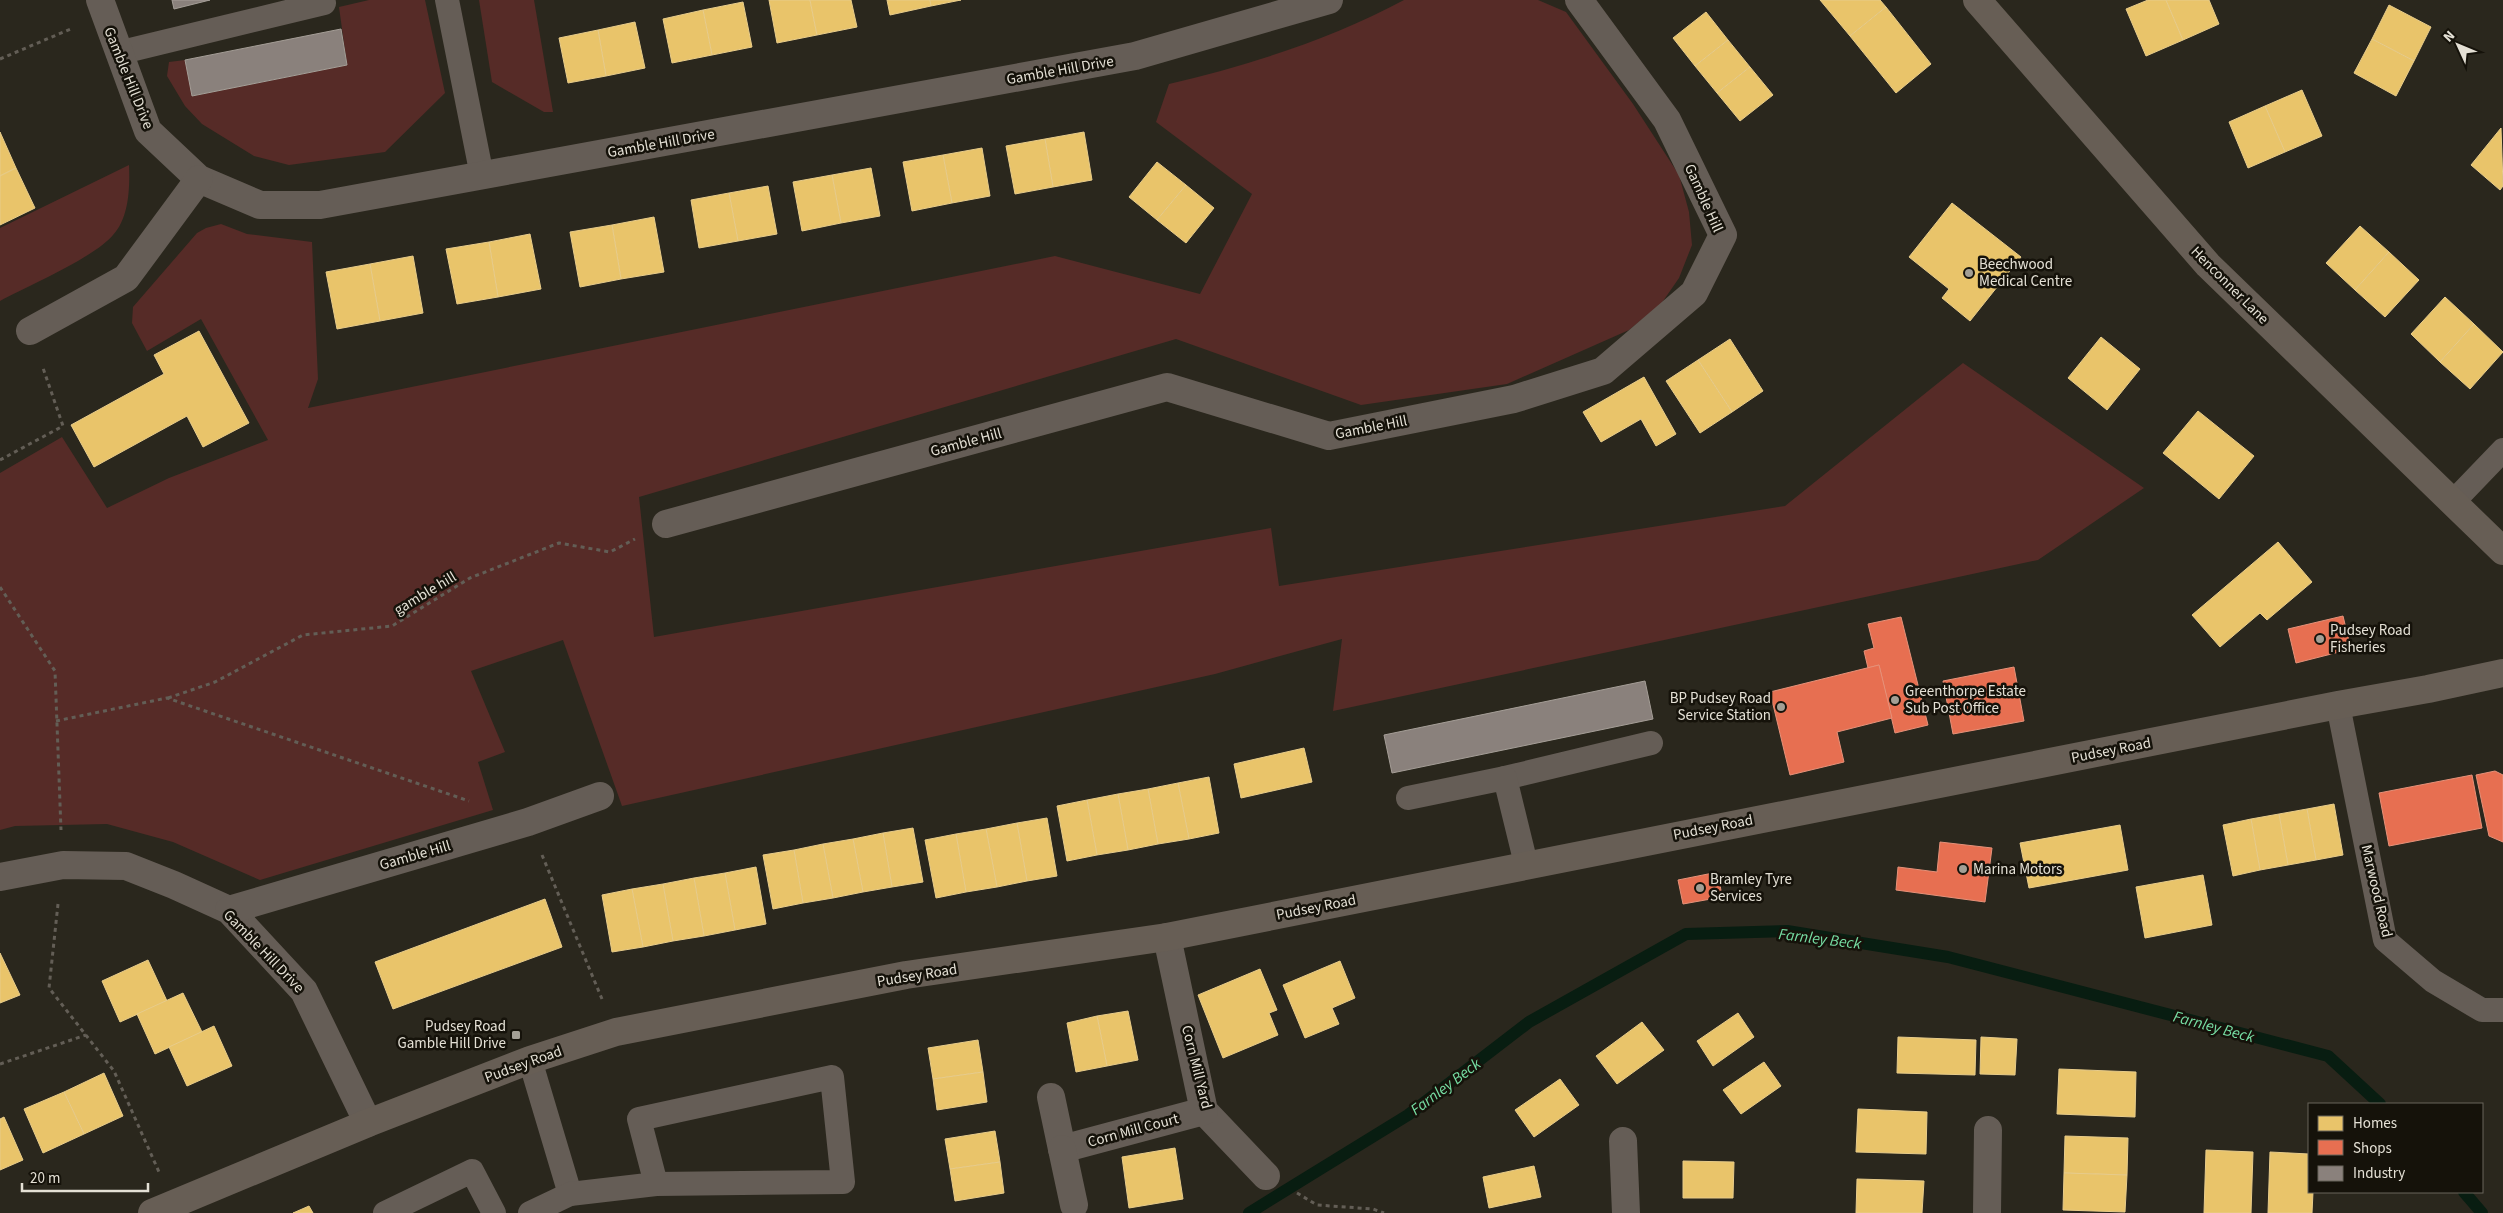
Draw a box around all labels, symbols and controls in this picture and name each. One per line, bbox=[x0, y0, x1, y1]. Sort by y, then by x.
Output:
north arrow bbox=[2433, 20, 2483, 70]
street label: Gamble Hill Drive bbox=[98, 24, 159, 132]
text: N bbox=[2439, 26, 2460, 47]
street label: Gamble Hill Drive bbox=[1005, 51, 1115, 90]
street label: Gamble Hill Drive bbox=[606, 124, 716, 163]
street label: Gamble Hill bbox=[1679, 161, 1728, 236]
street label: Henconner Lane bbox=[2186, 242, 2273, 329]
place label: Beechwood Medical Centre bbox=[1979, 254, 2072, 292]
marker: Beechwood Medical Centre bbox=[1963, 267, 1975, 279]
street label: Gamble Hill bbox=[1333, 410, 1409, 445]
street label: Gamble Hill bbox=[928, 423, 1004, 462]
street label: gamble hill bbox=[390, 566, 461, 620]
place label: Pudsey Road Fisheries bbox=[2330, 620, 2411, 658]
marker: Pudsey Road Fisheries bbox=[2314, 633, 2326, 645]
place label: Greenthorpe Estate Sub Post Office bbox=[1905, 681, 2026, 719]
place label: BP Pudsey Road Service Station bbox=[1670, 688, 1771, 726]
marker: Greenthorpe Estate Sub Post Office bbox=[1889, 694, 1901, 706]
marker: BP Pudsey Road Service Station bbox=[1775, 701, 1787, 713]
street label: Pudsey Road bbox=[2069, 732, 2153, 769]
street label: Pudsey Road bbox=[1671, 809, 1755, 846]
street label: Gamble Hill bbox=[377, 835, 453, 876]
street label: Marwood Road bbox=[2356, 843, 2397, 939]
place label: Marina Motors bbox=[1973, 859, 2062, 880]
marker: Marina Motors bbox=[1957, 863, 1969, 875]
place label: Bramley Tyre Services bbox=[1710, 869, 1792, 907]
marker: Bramley Tyre Services bbox=[1694, 882, 1706, 894]
street label: Pudsey Road bbox=[1274, 889, 1358, 926]
street label: Gamble Hill Drive bbox=[218, 905, 309, 998]
water label: Farnley Beck bbox=[1777, 923, 1863, 955]
street label: Pudsey Road bbox=[875, 959, 959, 992]
water label: Farnley Beck bbox=[2171, 1006, 2257, 1048]
place label: Pudsey Road Gamble Hill Drive bbox=[398, 1016, 506, 1054]
street label: Corn Mill Yard bbox=[1176, 1023, 1217, 1111]
marker: Pudsey Road Gamble Hill Drive bbox=[510, 1029, 522, 1041]
street label: Pudsey Road bbox=[482, 1041, 565, 1088]
water label: Farnley Beck bbox=[1406, 1053, 1486, 1121]
legend bbox=[2308, 1103, 2483, 1193]
street label: Corn Mill Court bbox=[1085, 1108, 1181, 1153]
text: Homes bbox=[2353, 1113, 2397, 1134]
text: Shops bbox=[2353, 1138, 2392, 1159]
scale bar bbox=[22, 1160, 149, 1192]
text: Industry bbox=[2353, 1163, 2405, 1184]
text: 20 m bbox=[30, 1168, 60, 1189]

